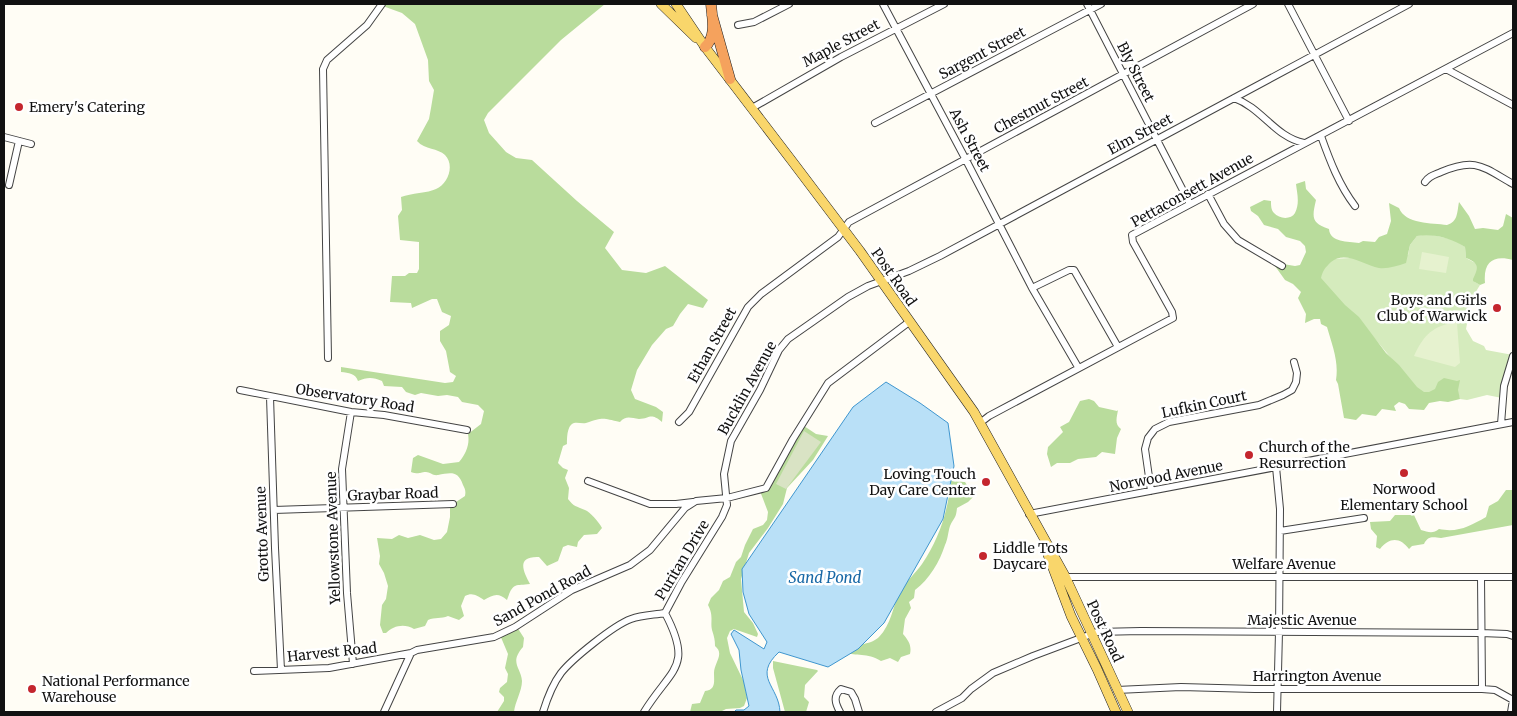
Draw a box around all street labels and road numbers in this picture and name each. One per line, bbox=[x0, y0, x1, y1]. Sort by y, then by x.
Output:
street label: Maple Street bbox=[799, 15, 883, 71]
street label: Sargent Street bbox=[936, 22, 1029, 83]
street label: Bly Street bbox=[1113, 39, 1159, 105]
street label: Chestnut Street bbox=[991, 72, 1092, 138]
street label: Ash Street bbox=[945, 104, 994, 175]
street label: Elm Street bbox=[1105, 109, 1176, 159]
street label: Pettaconsett Avenue bbox=[1128, 149, 1256, 231]
street label: Post Road bbox=[868, 245, 921, 310]
street label: Ethan Street bbox=[684, 304, 740, 386]
street label: Bucklin Avenue bbox=[714, 338, 780, 438]
street label: Observatory Road bbox=[294, 380, 416, 416]
street label: Lufkin Court bbox=[1160, 386, 1249, 422]
street label: Norwood Avenue bbox=[1108, 456, 1224, 496]
street label: Yellowstone Avenue bbox=[322, 471, 344, 606]
street label: Graybar Road bbox=[347, 483, 439, 505]
street label: Grotto Avenue bbox=[251, 486, 273, 582]
street label: Puritan Drive bbox=[651, 517, 713, 603]
street label: Welfare Avenue bbox=[1231, 555, 1336, 573]
street label: Sand Pond Road bbox=[490, 561, 595, 630]
street label: Post Road bbox=[1083, 597, 1127, 665]
street label: Majestic Avenue bbox=[1247, 611, 1357, 629]
street label: Harvest Road bbox=[286, 638, 378, 666]
street label: Harrington Avenue bbox=[1253, 667, 1381, 685]

